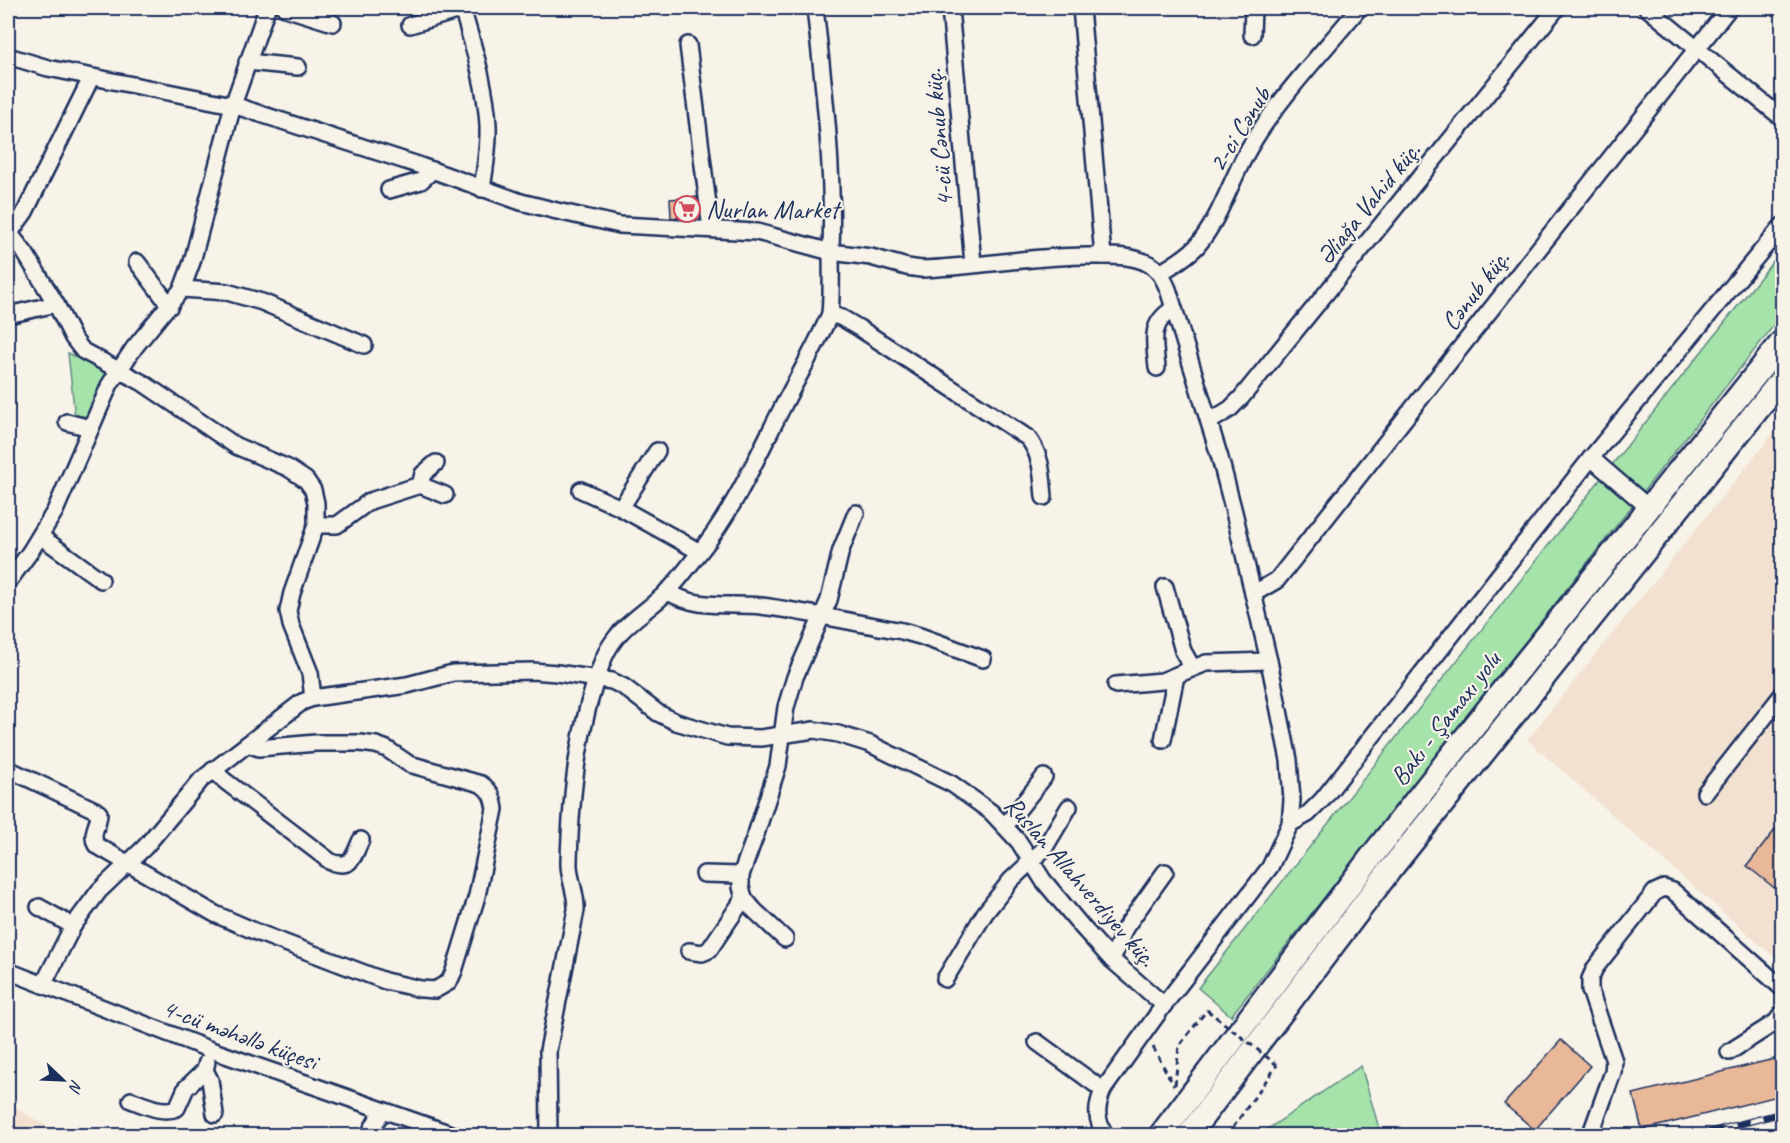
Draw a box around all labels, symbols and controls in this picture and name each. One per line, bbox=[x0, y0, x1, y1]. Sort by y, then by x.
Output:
street label: 4-cü Cənub küç. bbox=[916, 67, 961, 208]
street label: 2-ci Cənub bbox=[1201, 79, 1279, 178]
street label: Əliağa Vahid küç. bbox=[1309, 135, 1428, 271]
place label: Nurlan Market bbox=[706, 193, 842, 226]
supermarket icon: Nurlan Market bbox=[672, 194, 702, 224]
street label: Cənub küç. bbox=[1434, 243, 1518, 337]
street label: Bakı - Şamaxı yolu bbox=[1383, 643, 1510, 792]
street label: Ruslan Allahverdiyev küç. bbox=[997, 789, 1164, 974]
street label: 4-cü məhəllə küçesi bbox=[158, 991, 325, 1079]
north arrow bbox=[33, 1050, 93, 1110]
text: N bbox=[64, 1077, 87, 1097]

